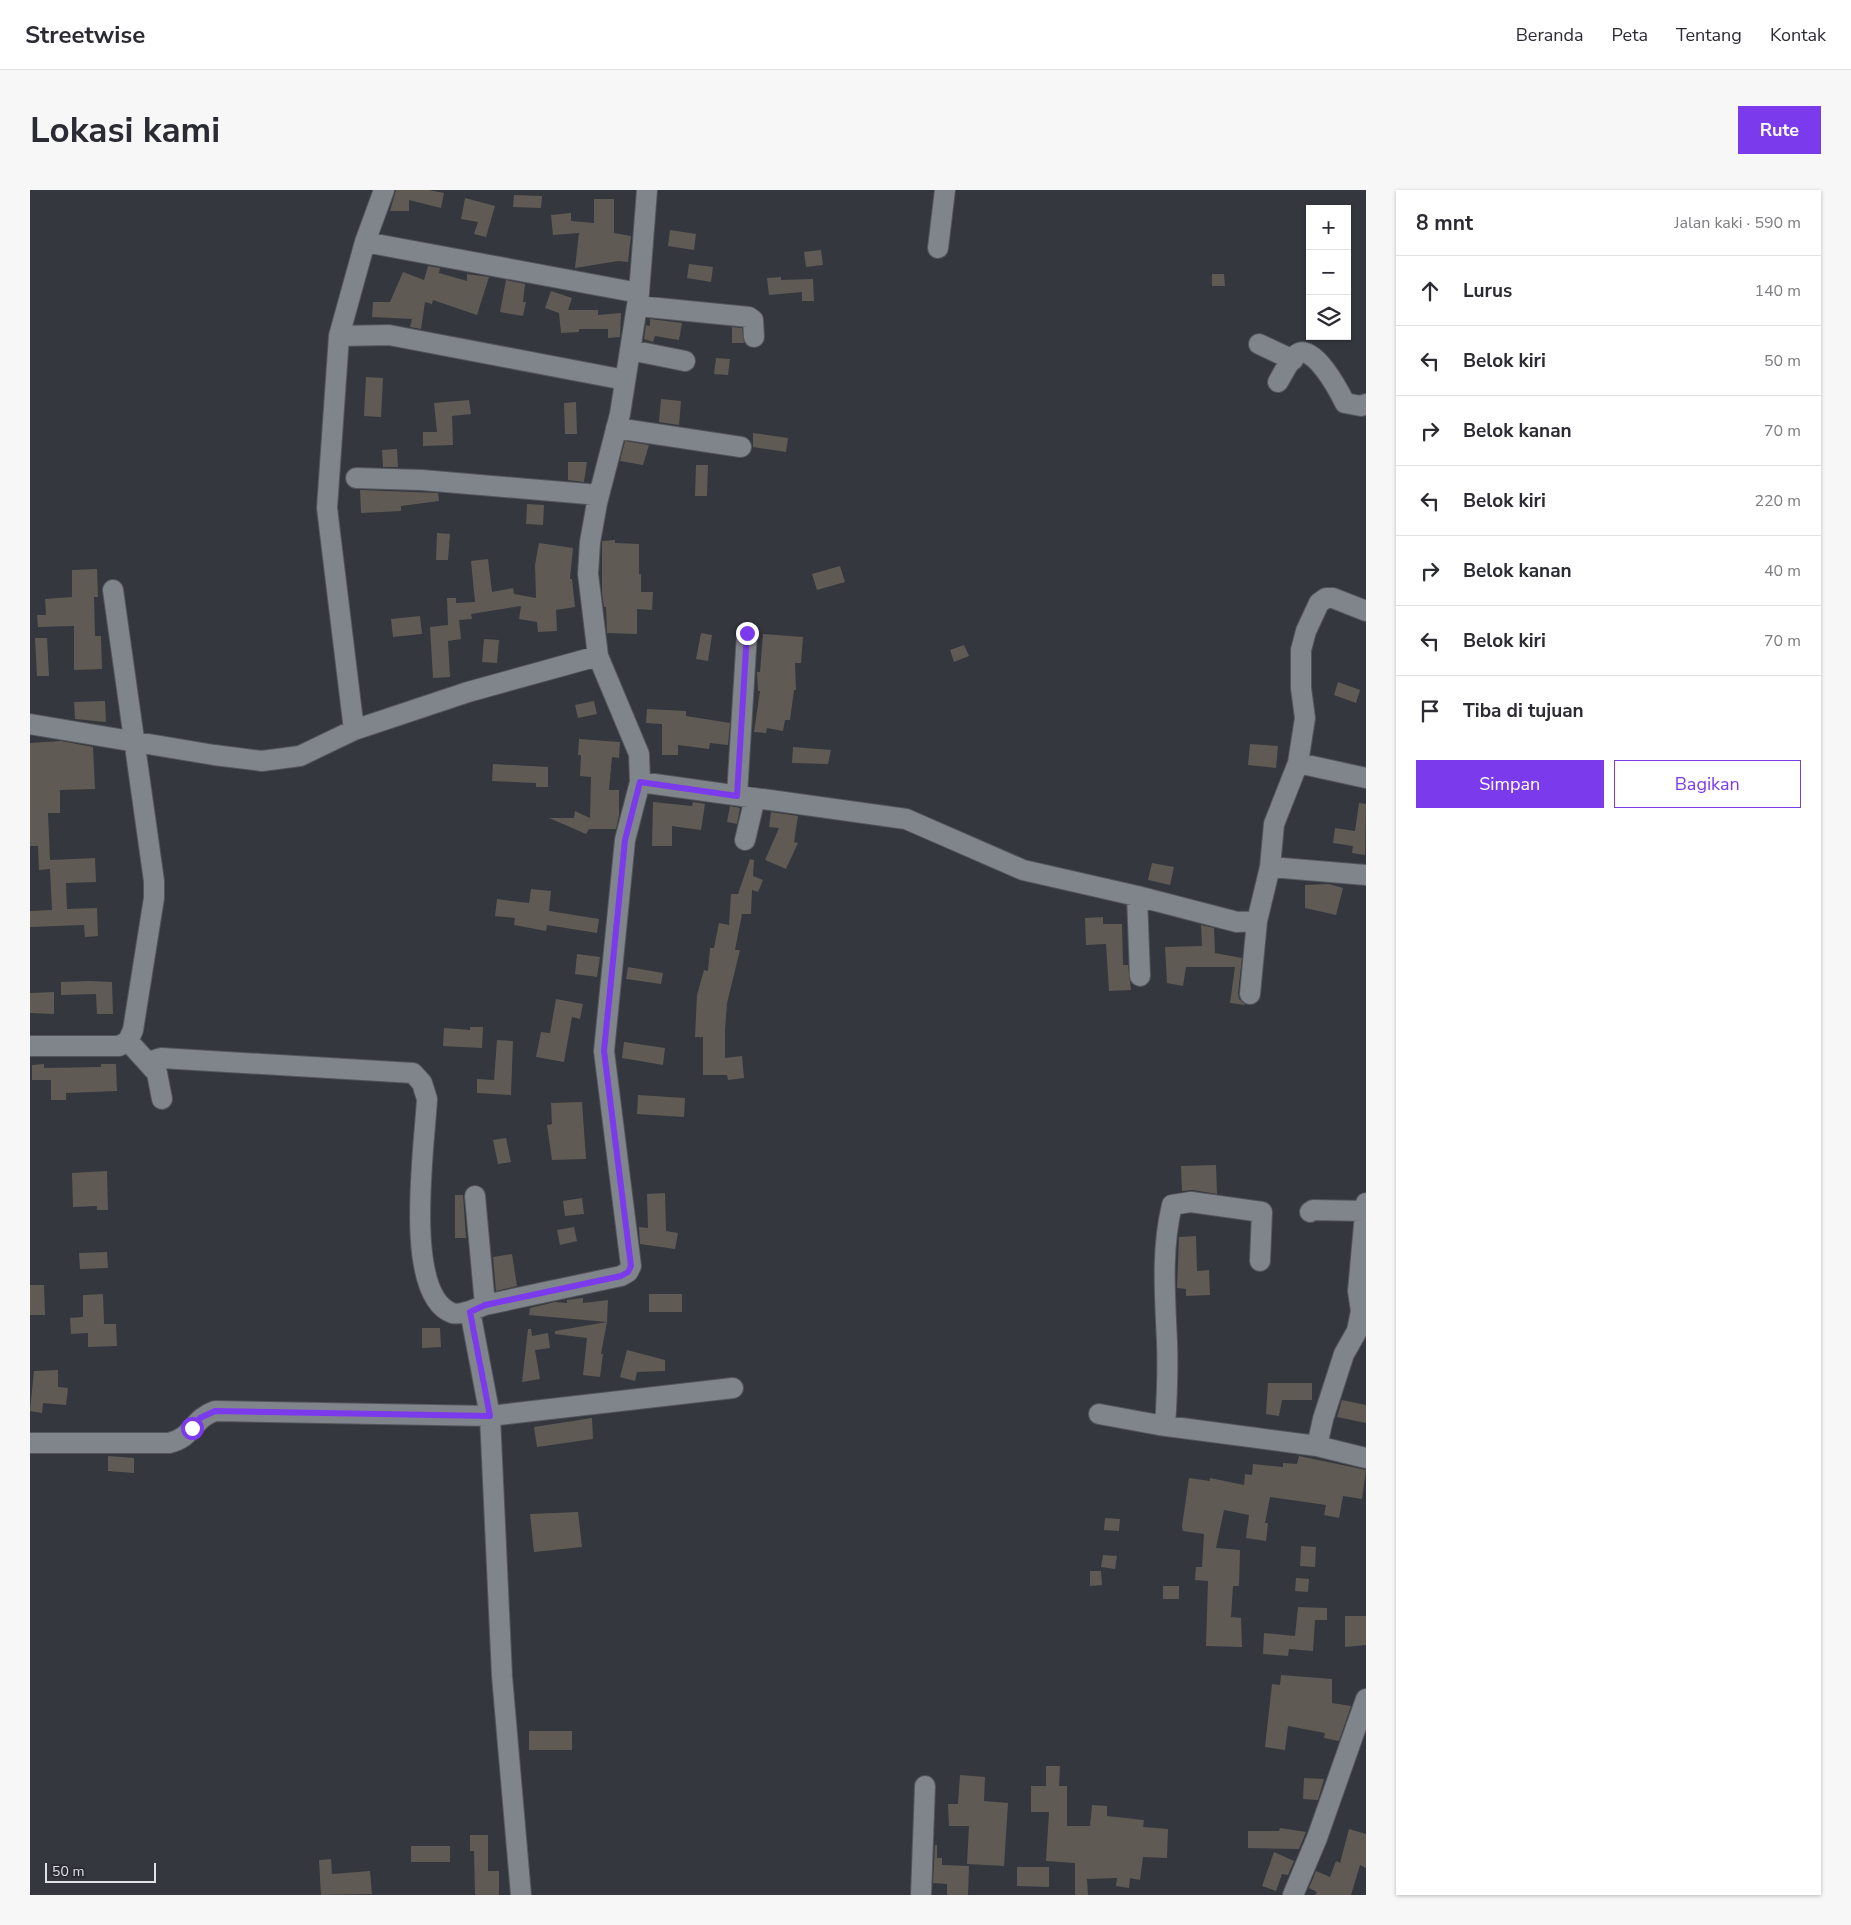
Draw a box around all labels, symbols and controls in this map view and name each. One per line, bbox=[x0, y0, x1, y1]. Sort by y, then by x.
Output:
text: Streetwise bbox=[25, 19, 145, 51]
text: Beranda bbox=[1516, 23, 1584, 47]
text: Peta bbox=[1612, 23, 1648, 47]
text: Tentang bbox=[1676, 23, 1742, 47]
text: Kontak bbox=[1770, 23, 1826, 47]
button: Rute bbox=[1738, 106, 1821, 154]
text: Lokasi kami bbox=[30, 107, 220, 154]
map controls bbox=[1306, 205, 1351, 340]
button: + bbox=[1306, 205, 1351, 250]
text: 8 mnt bbox=[1416, 209, 1473, 237]
text: Jalan kaki · 590 m bbox=[1674, 212, 1801, 234]
button: − bbox=[1306, 250, 1351, 295]
icon: ahead bbox=[1416, 277, 1444, 305]
text: Lurus bbox=[1463, 278, 1512, 304]
text: 140 m bbox=[1754, 280, 1801, 302]
button: layers bbox=[1306, 295, 1351, 340]
icon: left bbox=[1416, 347, 1444, 375]
text: Belok kiri bbox=[1463, 348, 1546, 374]
text: 50 m bbox=[1764, 350, 1801, 372]
icon: right bbox=[1416, 417, 1444, 445]
text: Belok kanan bbox=[1463, 418, 1572, 444]
text: 70 m bbox=[1764, 420, 1801, 442]
icon: left bbox=[1416, 487, 1444, 515]
text: Belok kiri bbox=[1463, 488, 1546, 514]
text: 220 m bbox=[1754, 490, 1801, 512]
icon: right bbox=[1416, 557, 1444, 585]
text: Belok kanan bbox=[1463, 558, 1572, 584]
text: 40 m bbox=[1764, 560, 1801, 582]
route end bbox=[736, 622, 759, 645]
icon: left bbox=[1416, 627, 1444, 655]
text: Belok kiri bbox=[1463, 628, 1546, 654]
text: 70 m bbox=[1764, 630, 1801, 652]
icon: arrive bbox=[1416, 697, 1444, 725]
text: Tiba di tujuan bbox=[1463, 698, 1584, 724]
button: Simpan bbox=[1416, 760, 1604, 808]
button: Bagikan bbox=[1614, 760, 1801, 808]
route start bbox=[181, 1417, 204, 1440]
scale bar bbox=[45, 1860, 156, 1883]
text: 50 m bbox=[52, 1862, 84, 1881]

